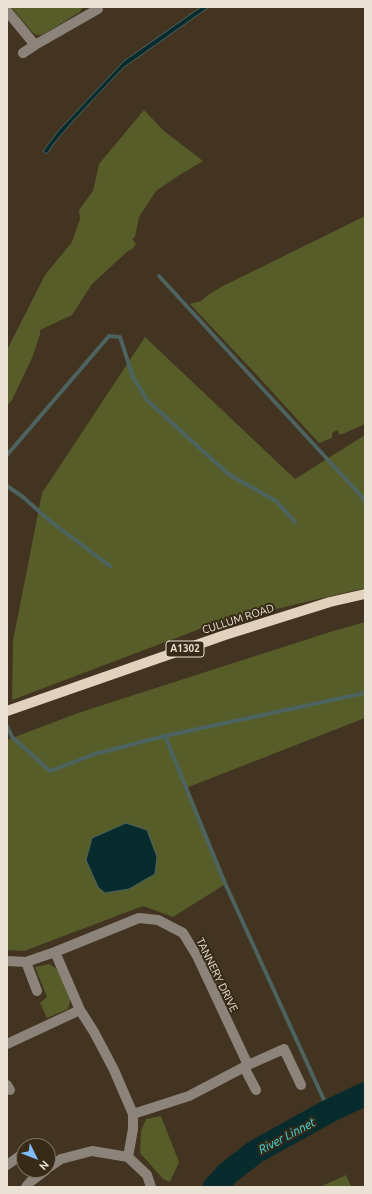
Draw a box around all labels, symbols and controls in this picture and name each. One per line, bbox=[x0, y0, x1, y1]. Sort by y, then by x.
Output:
street label: CULLUM ROAD bbox=[200, 601, 276, 637]
road number: A1302 bbox=[166, 641, 204, 657]
street label: TANNERY DRIVE bbox=[193, 936, 241, 1014]
water label: River Linnet bbox=[256, 1115, 318, 1157]
north arrow bbox=[16, 1138, 56, 1178]
text: N bbox=[37, 1158, 51, 1173]

